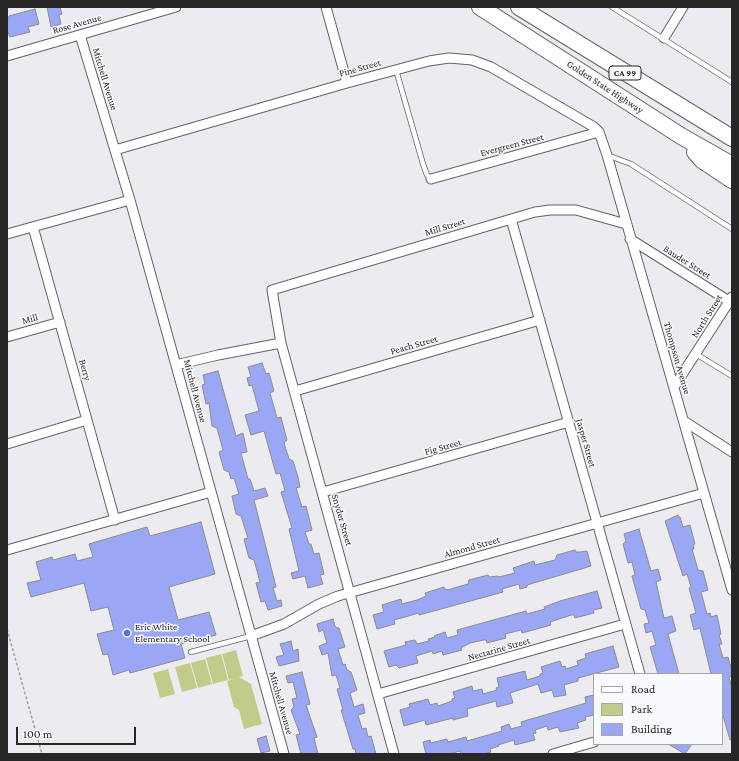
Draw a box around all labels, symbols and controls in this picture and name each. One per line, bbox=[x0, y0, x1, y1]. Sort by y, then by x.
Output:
street label: Rose Avenue bbox=[51, 11, 103, 37]
street label: Mitchell Avenue bbox=[90, 46, 120, 112]
street label: Pine Street bbox=[338, 56, 382, 80]
street label: Golden State Highway bbox=[565, 58, 645, 116]
road number: CA 99 bbox=[609, 66, 641, 80]
street label: Evergreen Street bbox=[479, 131, 545, 159]
street label: Mill Street bbox=[423, 215, 467, 239]
street label: Bauder Street bbox=[661, 243, 713, 281]
street label: North Street bbox=[689, 292, 725, 340]
street label: Mill bbox=[21, 311, 39, 327]
street label: Thompson Avenue bbox=[661, 320, 693, 396]
street label: Peach Street bbox=[389, 333, 439, 357]
street label: Berry bbox=[76, 358, 94, 382]
street label: Mitchell Avenue bbox=[181, 358, 209, 424]
street label: Jasper Street bbox=[573, 417, 599, 469]
street label: Fig Street bbox=[423, 436, 463, 458]
street label: Snyder Street bbox=[329, 493, 355, 547]
street label: Almond Street bbox=[443, 533, 501, 561]
place label: Eric White Elementary School bbox=[135, 621, 210, 644]
marker: Eric White Elementary School bbox=[122, 628, 132, 638]
street label: Nectarine Street bbox=[466, 634, 532, 664]
street label: Mitchell Avenue bbox=[266, 670, 296, 736]
legend bbox=[593, 673, 723, 745]
text: Road bbox=[631, 682, 655, 696]
text: Park bbox=[631, 702, 652, 716]
scale bar bbox=[18, 719, 138, 745]
text: Building bbox=[631, 722, 672, 736]
text: 100 m bbox=[23, 727, 52, 741]

